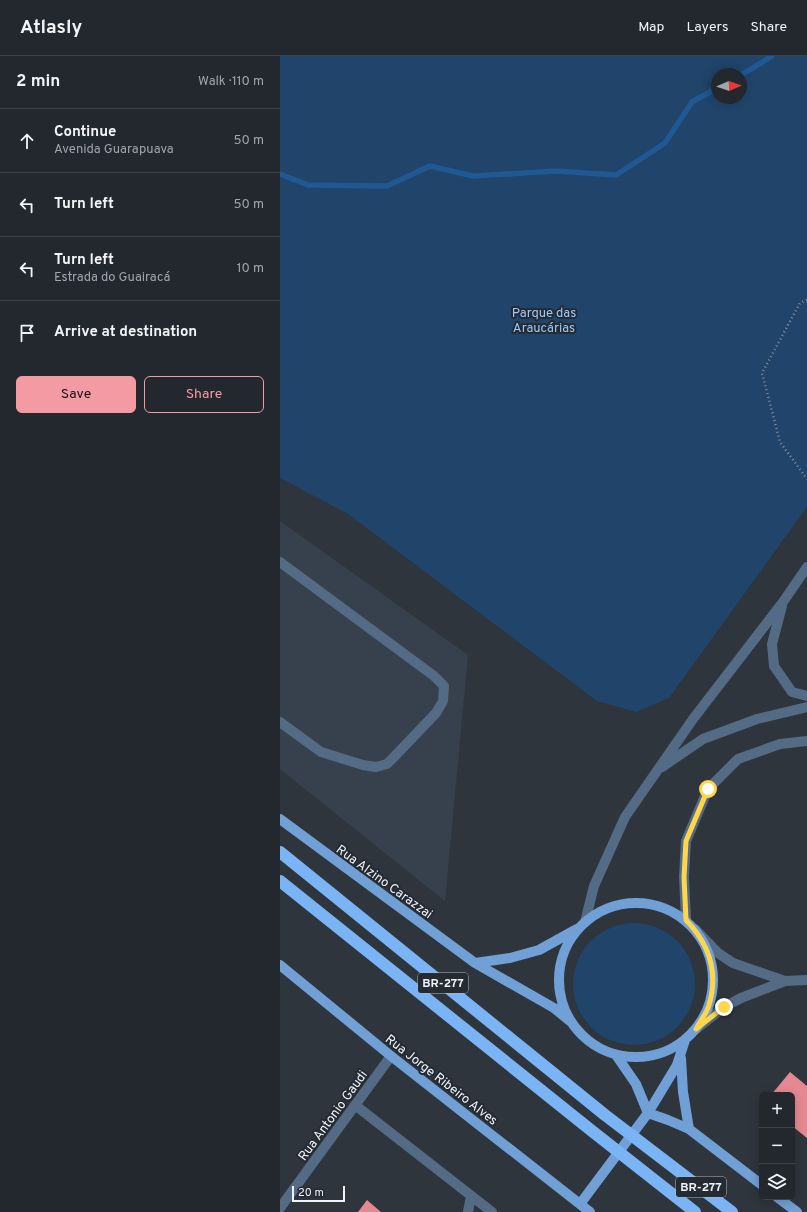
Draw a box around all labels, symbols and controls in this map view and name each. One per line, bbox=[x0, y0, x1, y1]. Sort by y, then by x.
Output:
text: Atlasly bbox=[20, 16, 82, 40]
text: Map bbox=[638, 19, 664, 36]
text: Layers bbox=[686, 19, 728, 36]
text: Share bbox=[750, 19, 787, 36]
north arrow bbox=[711, 68, 747, 104]
text: 2 min bbox=[16, 71, 60, 93]
text: Walk · 110 m bbox=[198, 74, 264, 90]
text: Continue bbox=[54, 123, 116, 142]
icon: ahead bbox=[16, 130, 38, 152]
text: 50 m bbox=[234, 133, 264, 149]
text: Avenida Guarapuava bbox=[54, 142, 174, 158]
icon: left bbox=[16, 194, 38, 216]
text: Turn left bbox=[54, 195, 114, 214]
text: 50 m bbox=[234, 197, 264, 213]
text: Turn left bbox=[54, 251, 114, 270]
icon: left bbox=[16, 258, 38, 280]
text: 10 m bbox=[237, 261, 264, 277]
text: Estrada do Guairacá bbox=[54, 270, 170, 286]
park label: Parque das Araucárias bbox=[512, 306, 576, 337]
icon: arrive bbox=[16, 322, 38, 344]
text: Arrive at destination bbox=[54, 323, 197, 342]
button: Save bbox=[16, 376, 136, 413]
button: Share bbox=[144, 376, 264, 413]
route start bbox=[699, 780, 717, 798]
street label: Rua Alzino Carazzai bbox=[332, 842, 435, 923]
road number: BR-277 bbox=[418, 973, 468, 993]
route end bbox=[715, 998, 733, 1016]
street label: Rua Jorge Ribeiro Alves bbox=[381, 1032, 500, 1129]
street label: Rua Antonio Gaudi bbox=[295, 1068, 372, 1164]
map controls bbox=[759, 1092, 795, 1200]
button: + bbox=[759, 1092, 795, 1128]
button: − bbox=[759, 1128, 795, 1164]
button: layers bbox=[759, 1164, 795, 1200]
road number: BR-277 bbox=[676, 1177, 726, 1197]
scale bar bbox=[292, 1184, 345, 1203]
text: 20 m bbox=[298, 1186, 324, 1200]

